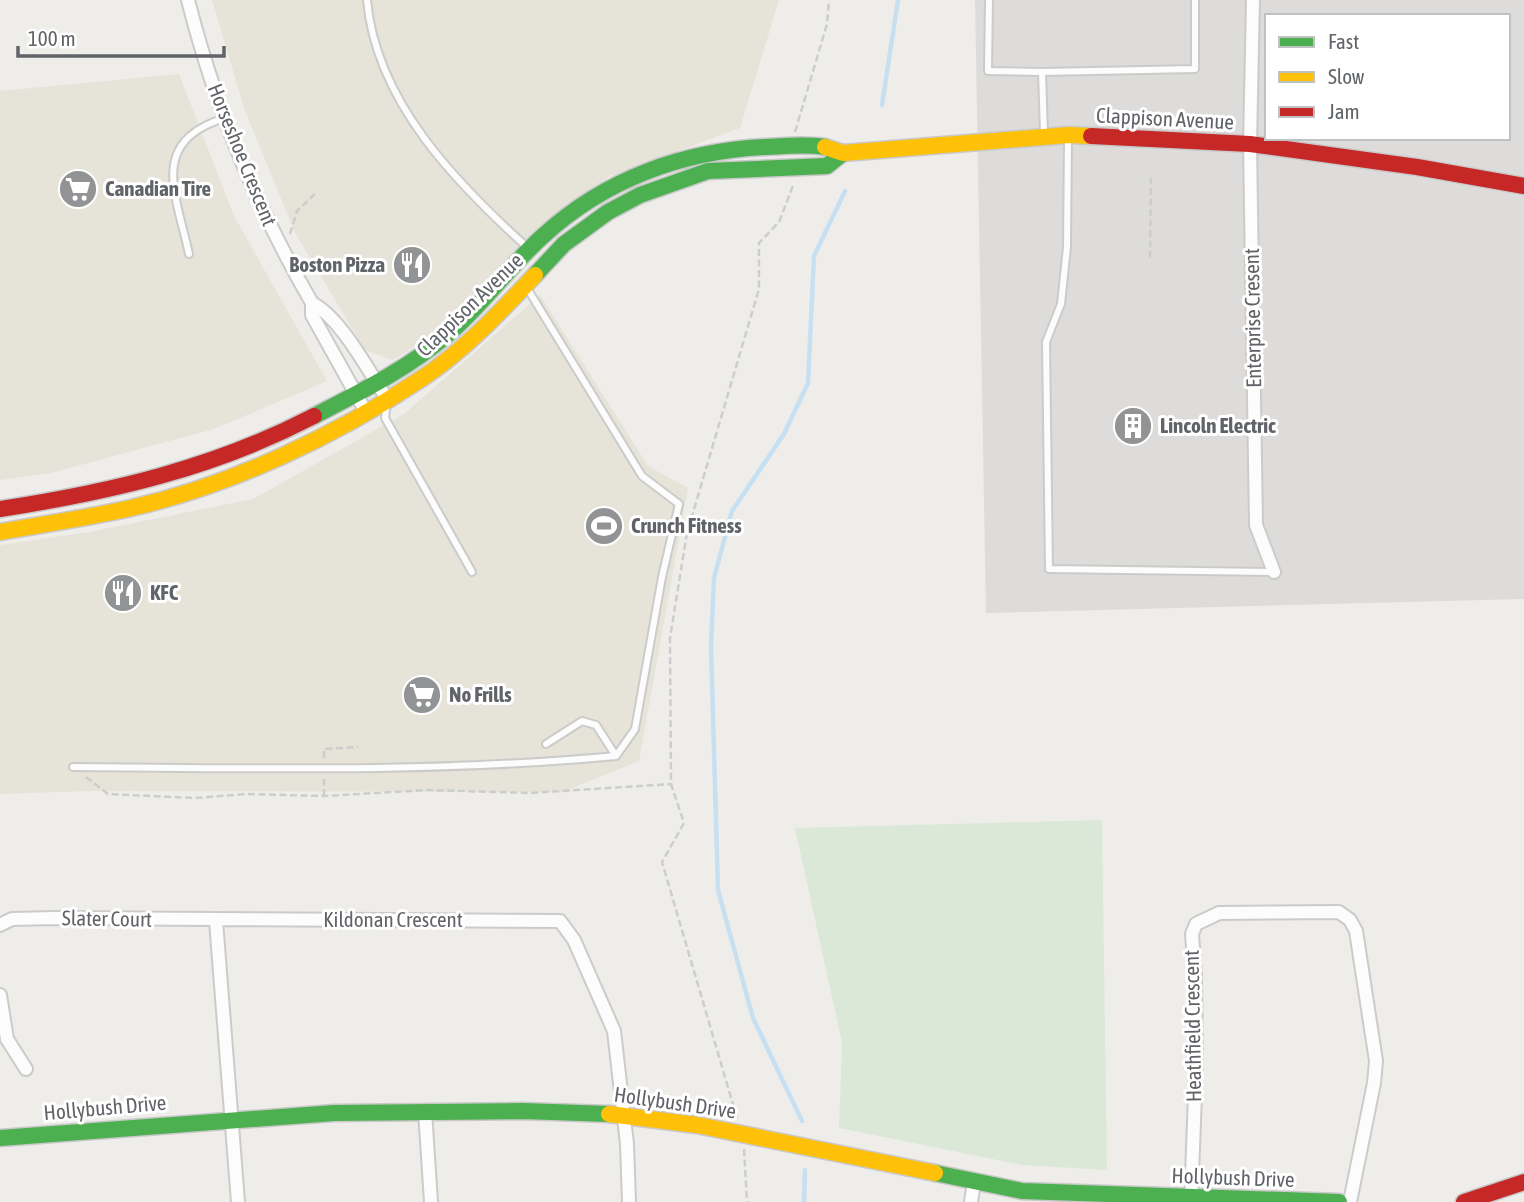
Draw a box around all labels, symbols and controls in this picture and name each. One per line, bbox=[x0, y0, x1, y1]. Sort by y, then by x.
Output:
scale bar bbox=[18, 14, 224, 58]
legend bbox=[1265, 14, 1510, 140]
text: 100 m bbox=[28, 26, 76, 50]
text: Fast bbox=[1328, 29, 1359, 53]
text: Slow bbox=[1328, 64, 1365, 88]
street label: Horseshoe Crescent bbox=[203, 80, 282, 229]
text: Jam bbox=[1328, 99, 1360, 123]
street label: Clappison Avenue bbox=[1096, 102, 1235, 134]
supermarket icon: Canadian Tire bbox=[57, 168, 99, 210]
place label: Canadian Tire bbox=[105, 176, 211, 200]
restaurant icon: Boston Pizza bbox=[391, 244, 433, 286]
street label: Clappison Avenue bbox=[411, 248, 527, 361]
street label: Enterprise Cresent bbox=[1239, 248, 1265, 388]
place label: Boston Pizza bbox=[289, 252, 385, 276]
building icon: Lincoln Electric bbox=[1112, 405, 1154, 447]
place label: Lincoln Electric bbox=[1160, 413, 1276, 437]
sports icon: Crunch Fitness bbox=[583, 505, 625, 547]
place label: Crunch Fitness bbox=[631, 513, 742, 537]
restaurant icon: KFC bbox=[102, 572, 144, 614]
place label: KFC bbox=[150, 580, 179, 604]
supermarket icon: No Frills bbox=[401, 674, 443, 716]
place label: No Frills bbox=[449, 682, 512, 706]
street label: Slater Court bbox=[62, 905, 152, 931]
street label: Kildonan Crescent bbox=[323, 907, 463, 931]
street label: Heathfield Crescent bbox=[1179, 950, 1205, 1102]
street label: Hollybush Drive bbox=[613, 1082, 738, 1122]
street label: Hollybush Drive bbox=[43, 1090, 167, 1124]
street label: Hollybush Drive bbox=[1171, 1163, 1295, 1191]

